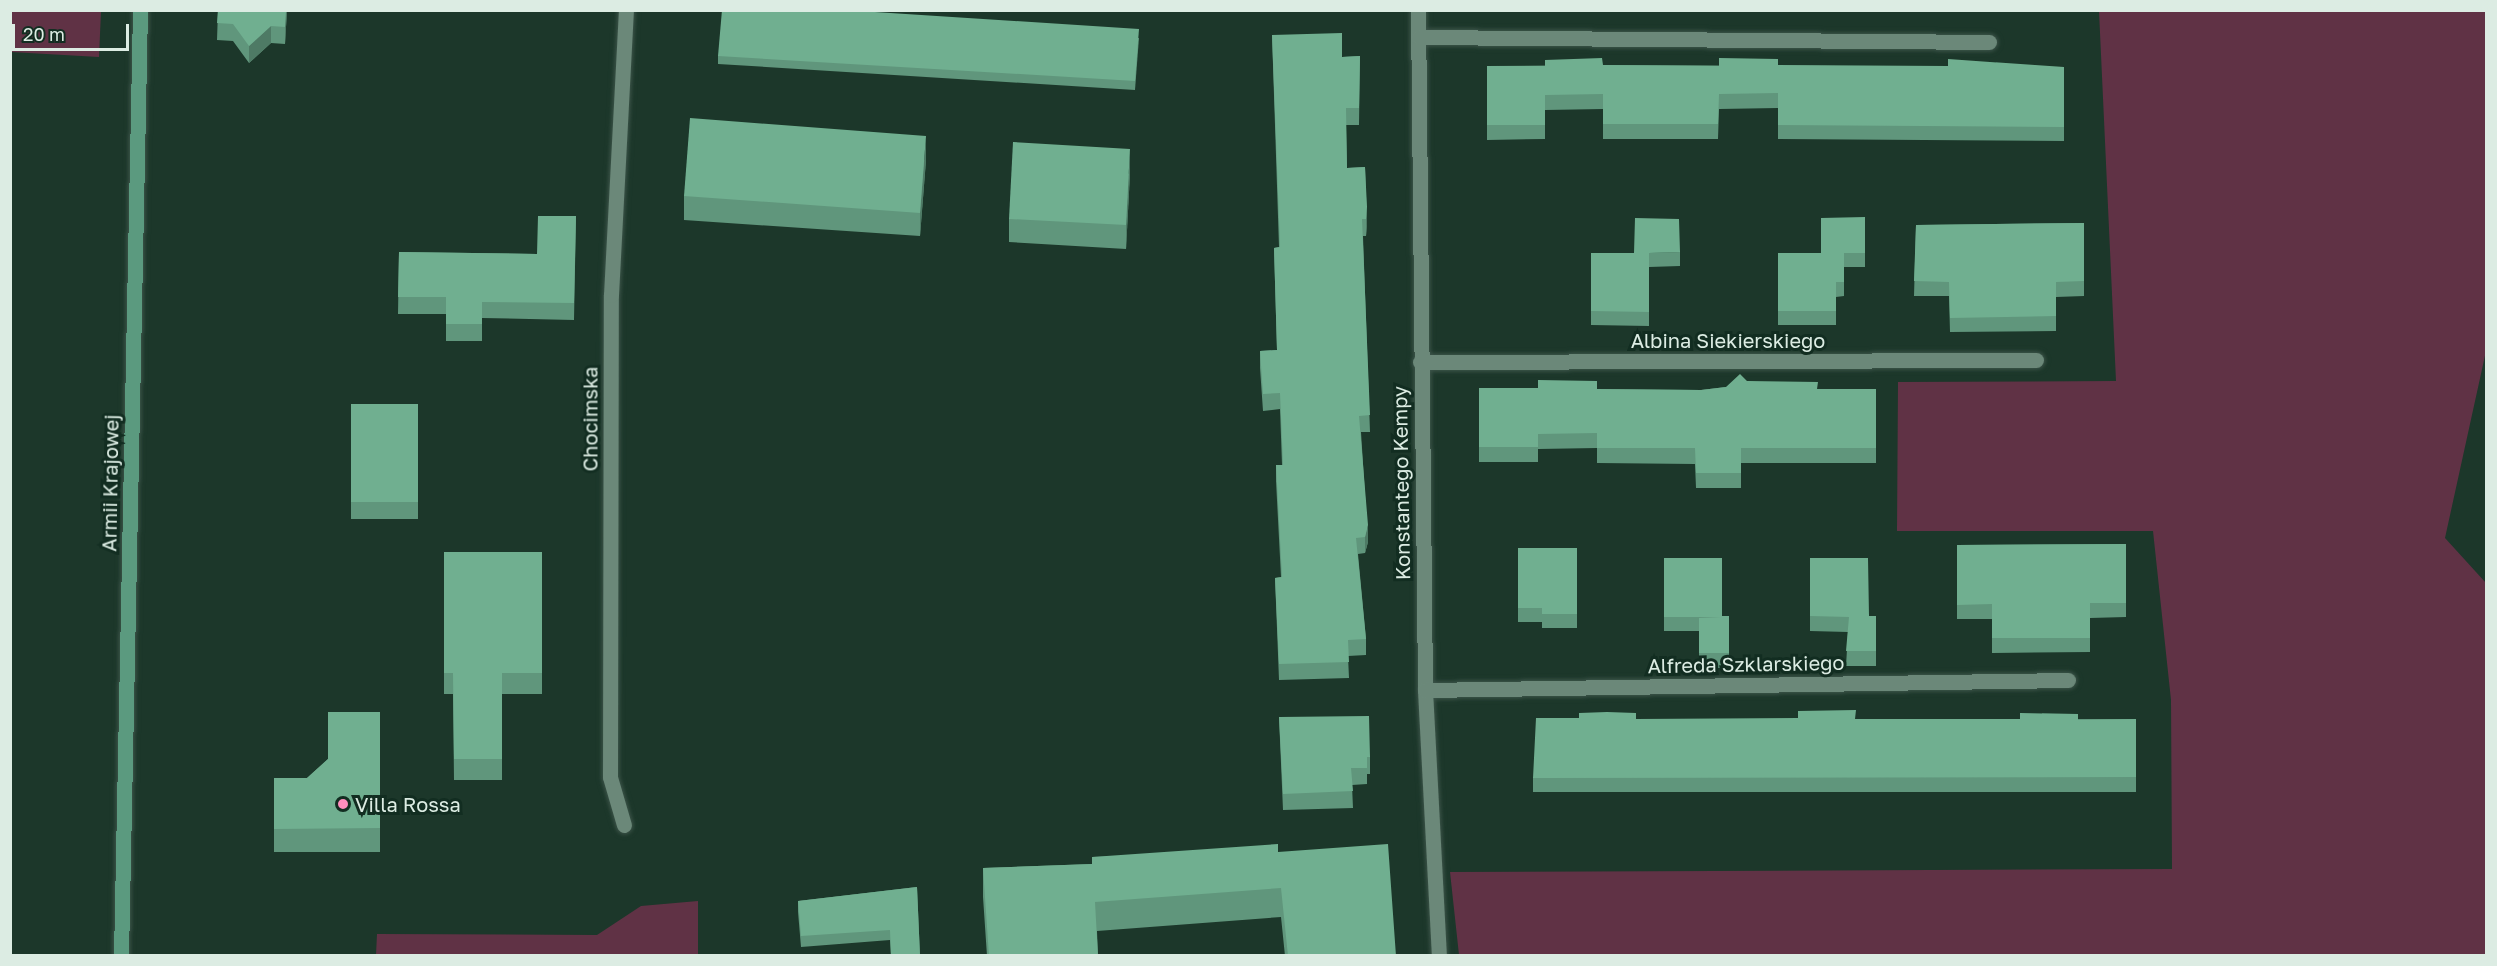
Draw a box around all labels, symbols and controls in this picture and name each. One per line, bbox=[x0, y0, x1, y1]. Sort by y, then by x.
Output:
scale bar bbox=[15, 12, 132, 50]
text: 20 m bbox=[23, 23, 65, 45]
street label: Albina Siekierskiego bbox=[1631, 328, 1825, 352]
street label: Chocimska bbox=[578, 367, 602, 471]
street label: Konstantego Kempy bbox=[1387, 386, 1415, 580]
street label: Armii Krajowej bbox=[97, 414, 123, 552]
street label: Alfreda Szklarskiego bbox=[1647, 650, 1845, 678]
place label: Villa Rossa bbox=[355, 792, 461, 816]
marker: Villa Rossa bbox=[336, 797, 350, 811]

